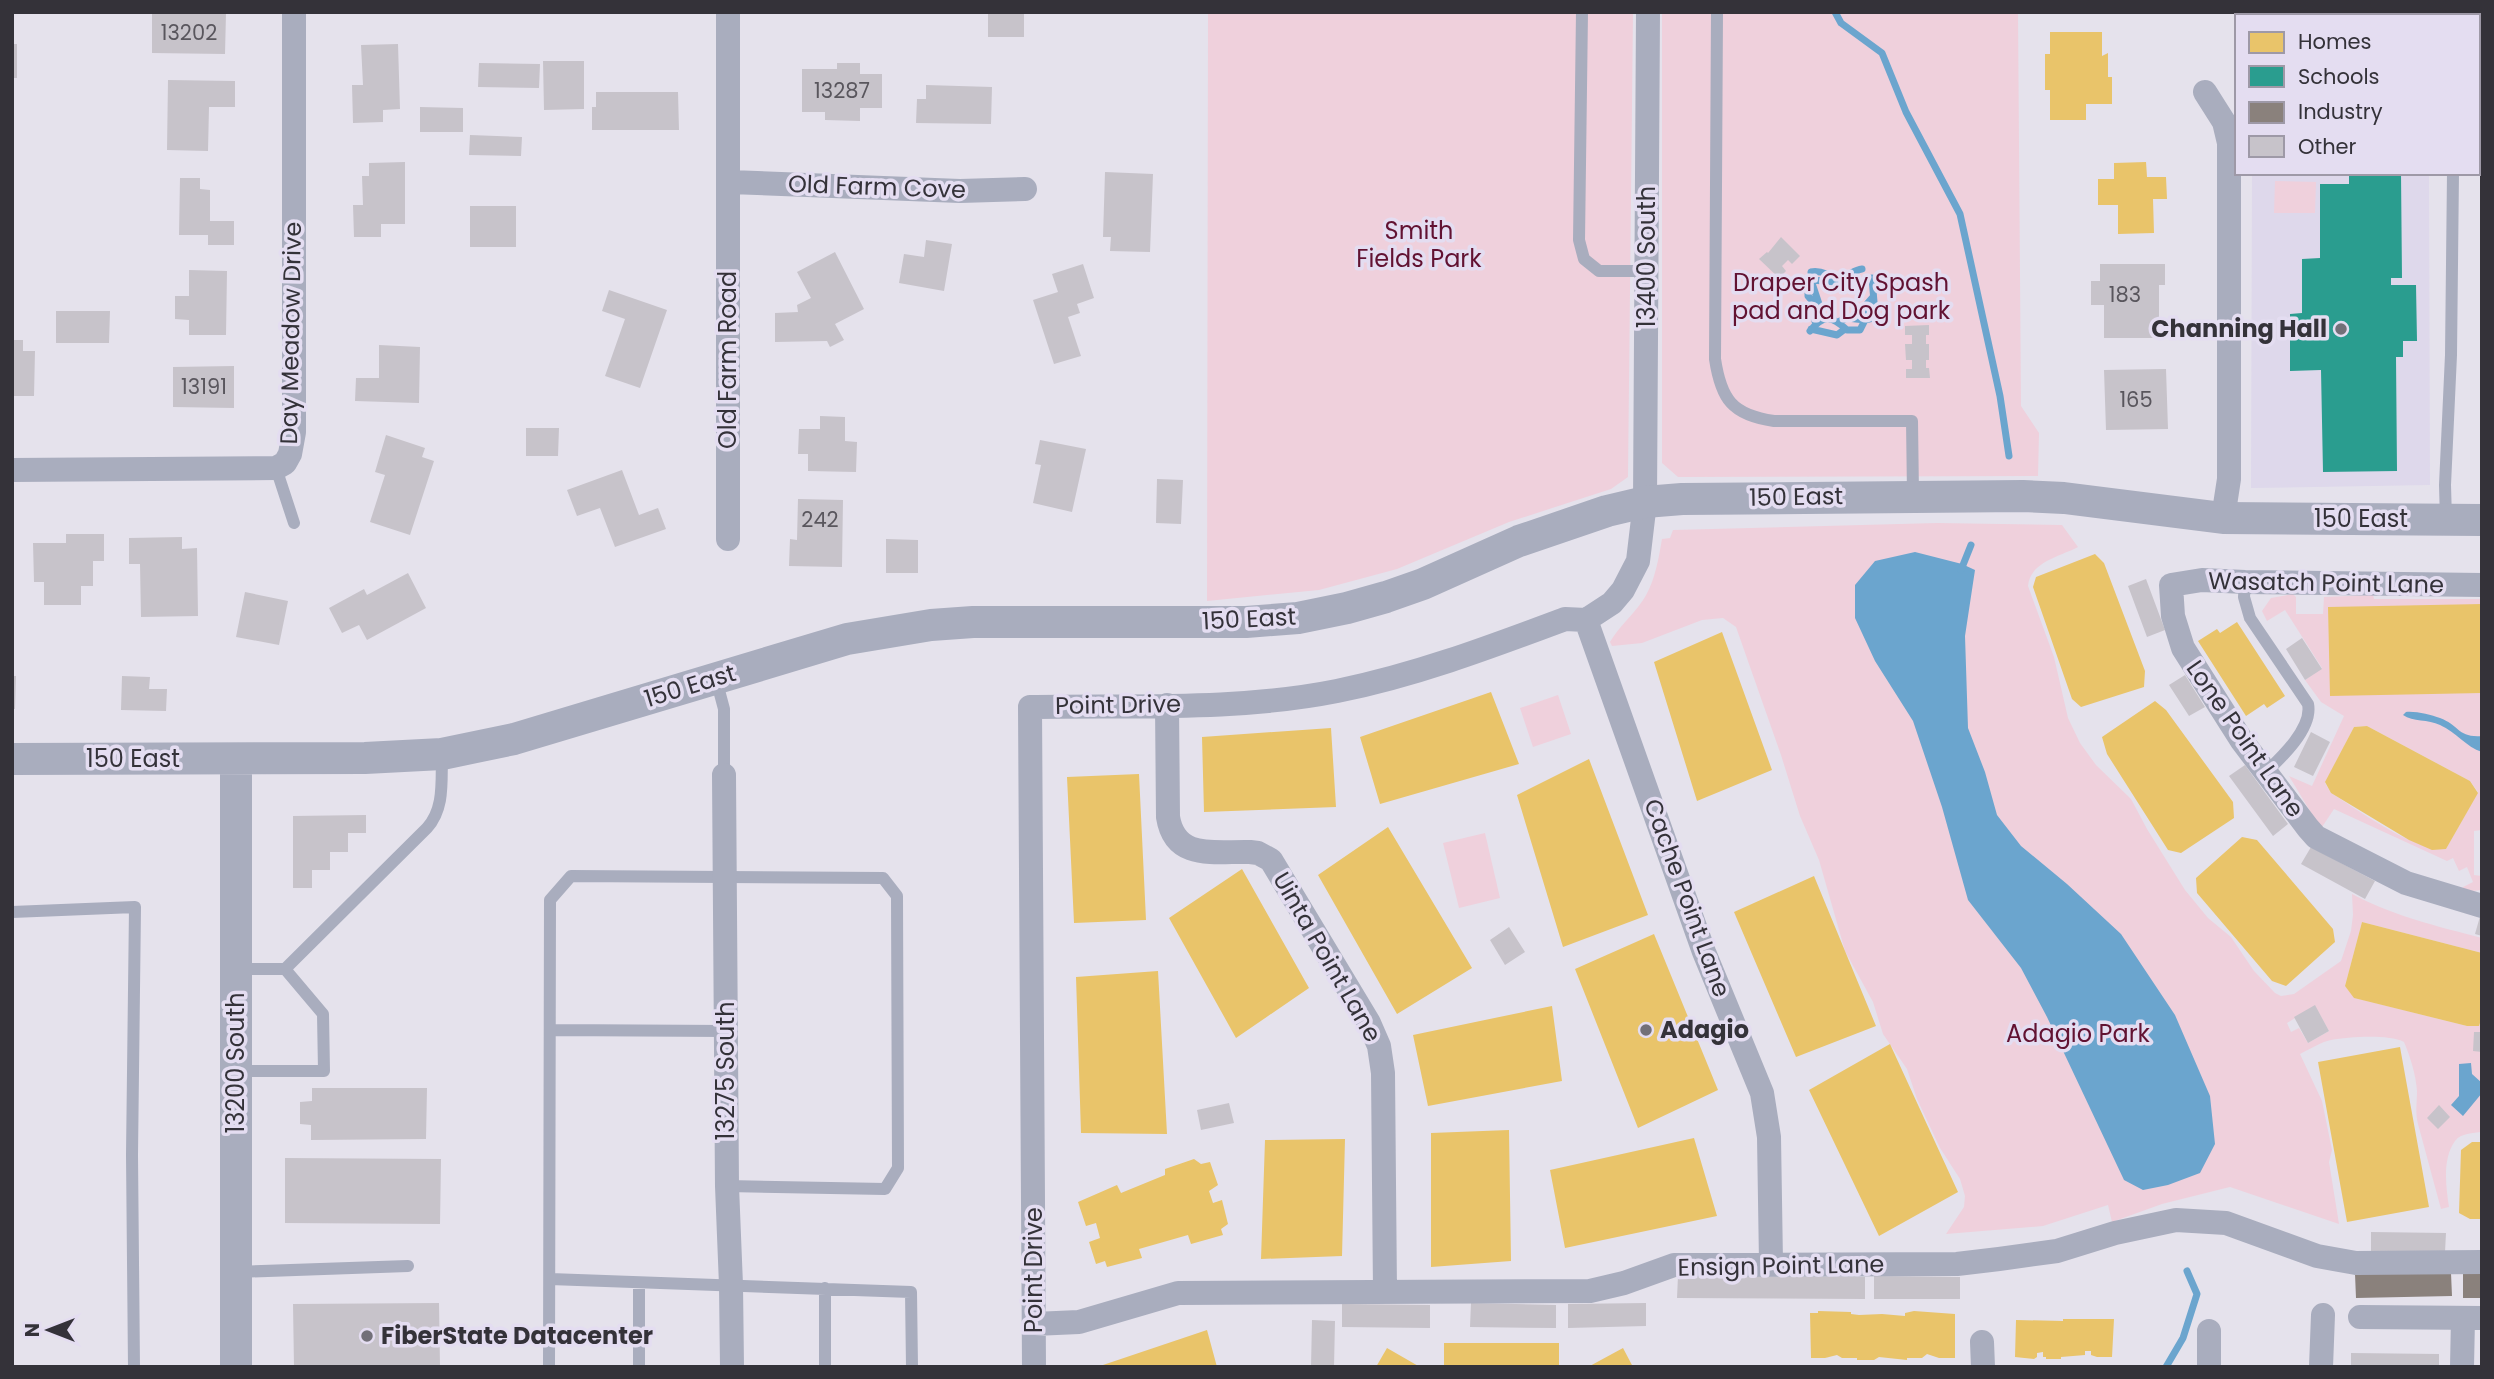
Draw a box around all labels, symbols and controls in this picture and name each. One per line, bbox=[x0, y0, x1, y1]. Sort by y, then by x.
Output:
legend bbox=[2235, 14, 2480, 175]
house number: 13202 bbox=[161, 18, 217, 47]
text: Homes bbox=[2298, 27, 2372, 56]
text: Schools bbox=[2298, 62, 2380, 91]
house number: 13287 bbox=[814, 76, 870, 105]
text: Industry bbox=[2298, 97, 2383, 126]
text: Other bbox=[2298, 132, 2357, 161]
street label: Old Farm Cove bbox=[787, 167, 967, 206]
street label: 13400 South bbox=[1630, 186, 1663, 328]
park label: Smith Fields Park bbox=[1356, 214, 1482, 275]
street label: Day Meadow Drive bbox=[272, 221, 309, 445]
park label: Draper City Spash pad and Dog park bbox=[1732, 266, 1951, 327]
street label: Old Farm Road bbox=[711, 271, 744, 449]
house number: 183 bbox=[2109, 280, 2141, 309]
place label: Channing Hall bbox=[2151, 312, 2327, 345]
marker: Channing Hall bbox=[2333, 321, 2349, 337]
house number: 13191 bbox=[181, 372, 227, 401]
house number: 165 bbox=[2119, 385, 2153, 414]
street label: 150 East bbox=[1749, 479, 1843, 514]
street label: 150 East bbox=[2314, 502, 2408, 535]
house number: 242 bbox=[801, 505, 839, 534]
street label: Wasatch Point Lane bbox=[2208, 564, 2444, 601]
street label: 150 East bbox=[1201, 600, 1297, 637]
street label: Lone Point Lane bbox=[2179, 654, 2312, 824]
street label: 150 East bbox=[640, 656, 740, 715]
street label: Point Drive bbox=[1055, 687, 1181, 722]
street label: 150 East bbox=[86, 742, 180, 775]
street label: Cache Point Lane bbox=[1636, 794, 1739, 1001]
street label: Uinta Point Lane bbox=[1265, 866, 1390, 1048]
street label: 13200 South bbox=[219, 992, 252, 1134]
street label: 13275 South bbox=[709, 1001, 742, 1141]
place label: Adagio bbox=[1660, 1013, 1749, 1046]
park label: Adagio Park bbox=[2006, 1017, 2151, 1050]
marker: Adagio bbox=[1638, 1022, 1654, 1038]
street label: Point Drive bbox=[1017, 1207, 1050, 1333]
street label: Ensign Point Lane bbox=[1677, 1247, 1885, 1284]
north arrow bbox=[14, 1295, 84, 1365]
place label: FiberState Datacenter bbox=[381, 1319, 653, 1352]
text: N bbox=[19, 1323, 46, 1337]
marker: FiberState Datacenter bbox=[359, 1328, 375, 1344]

